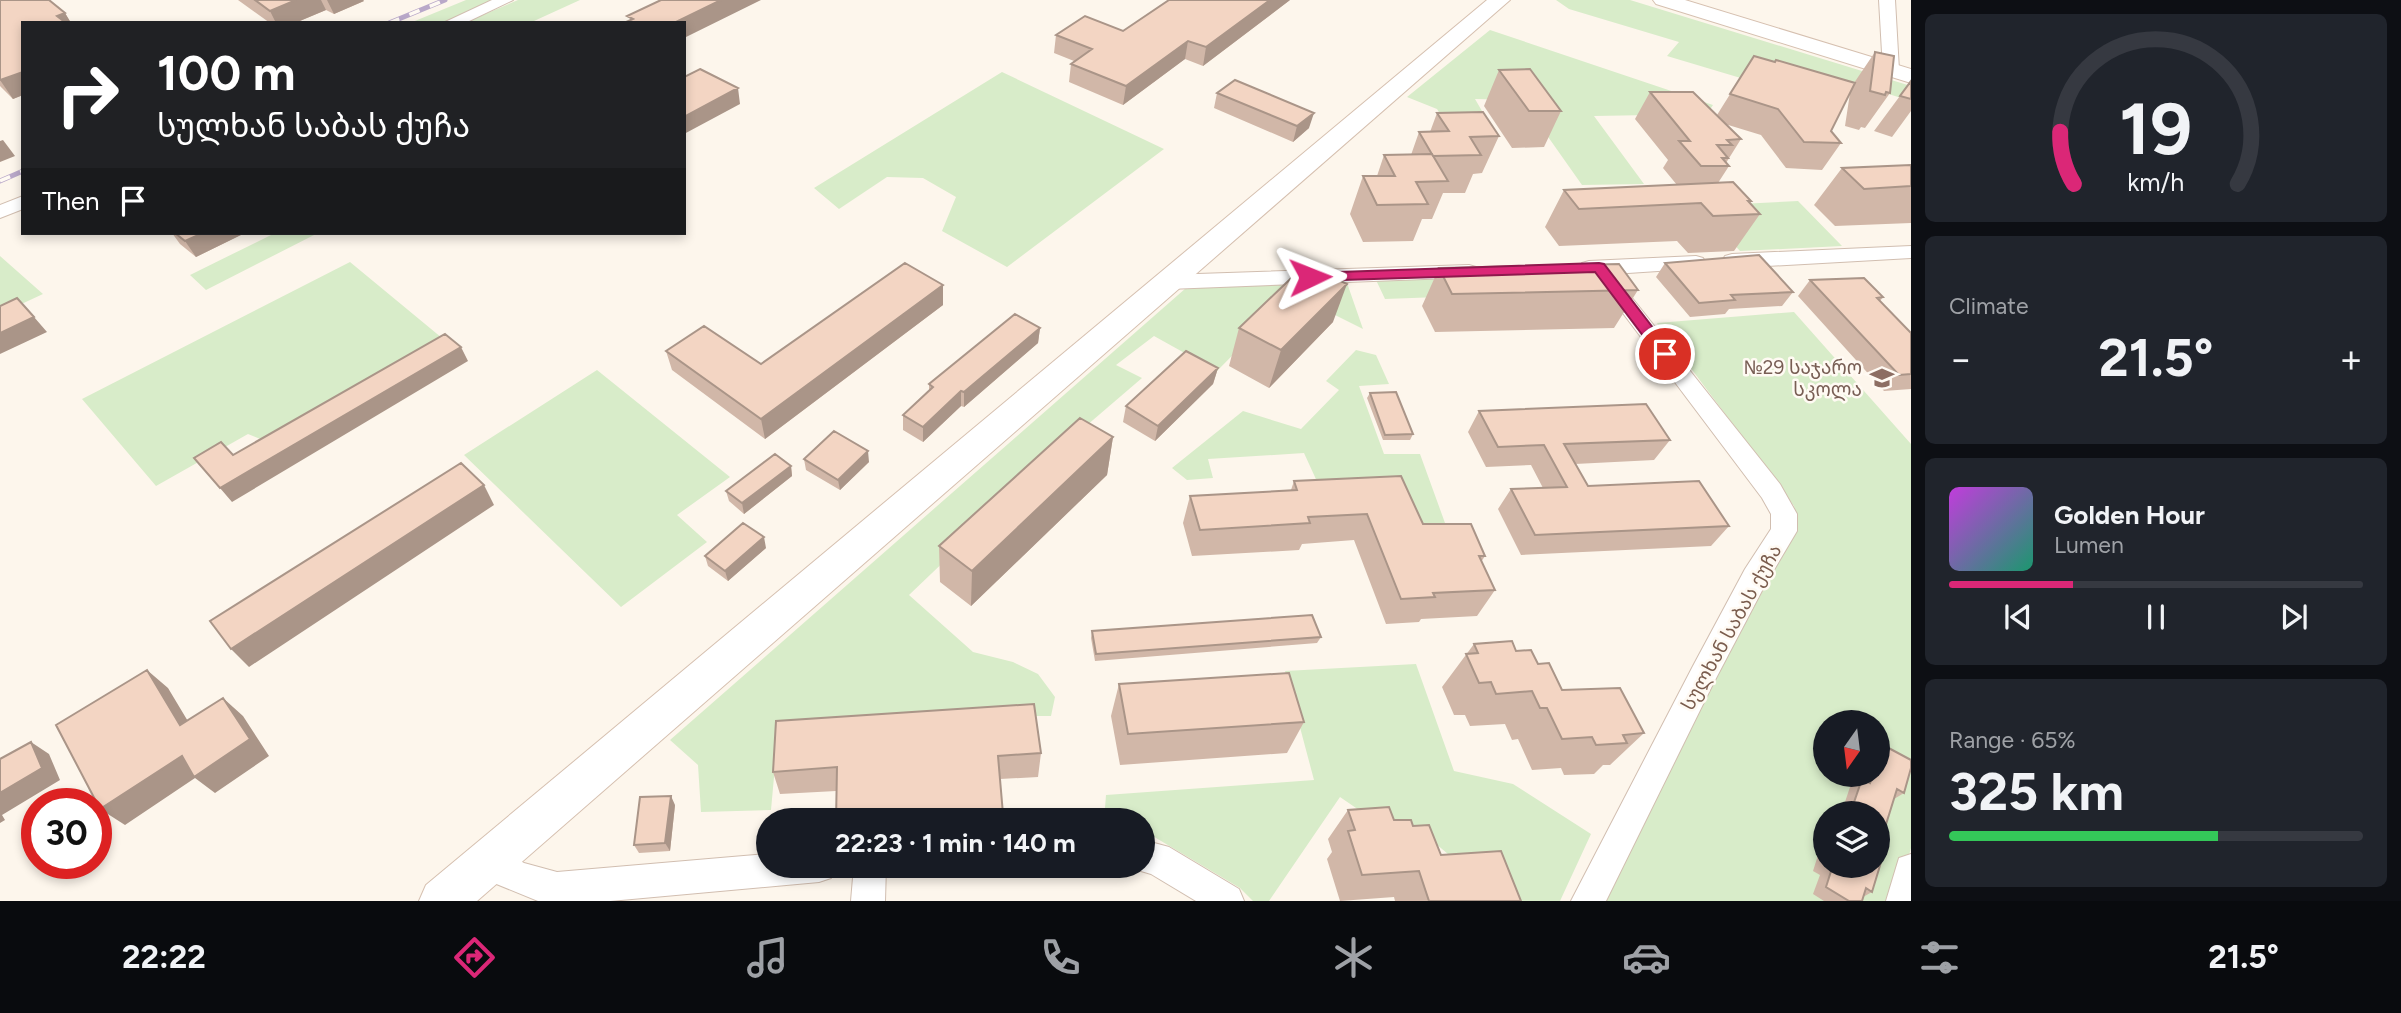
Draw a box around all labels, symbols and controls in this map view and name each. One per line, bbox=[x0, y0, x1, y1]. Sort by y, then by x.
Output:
text: 100 m bbox=[157, 43, 296, 102]
icon: right bbox=[42, 49, 133, 140]
text: 19 bbox=[2120, 85, 2192, 172]
text: სულხან საბას ქუჩა bbox=[157, 107, 470, 145]
text: km/h bbox=[2127, 167, 2185, 197]
icon: arrive bbox=[114, 182, 152, 220]
text: Then bbox=[42, 185, 100, 217]
position arrow bbox=[1273, 240, 1347, 314]
text: Climate bbox=[1949, 292, 2028, 320]
pin bbox=[1635, 324, 1695, 384]
text: 21.5° bbox=[2099, 327, 2213, 389]
icon: arrive bbox=[1646, 335, 1684, 373]
text: − bbox=[1949, 336, 1973, 382]
text: + bbox=[2339, 336, 2363, 382]
place label: №29 საჯარო სკოლა bbox=[1743, 356, 1862, 402]
school or university icon: №29 საჯარო სკოლა bbox=[1868, 364, 1896, 392]
text: Golden Hour bbox=[2054, 499, 2205, 531]
text: Lumen bbox=[2054, 531, 2124, 559]
street label: სულხან საბას ქუჩა bbox=[1676, 540, 1787, 715]
icon: previous bbox=[1999, 598, 2037, 636]
icon: pause bbox=[2137, 598, 2175, 636]
icon: next bbox=[2275, 598, 2313, 636]
north arrow bbox=[1813, 710, 1890, 788]
map controls bbox=[1813, 710, 1890, 878]
text: Range · 65% bbox=[1949, 726, 2076, 754]
text: 325 km bbox=[1949, 761, 2124, 823]
speed limit sign: 30 bbox=[21, 788, 112, 879]
button: layers bbox=[1813, 801, 1890, 878]
text: 22:23 · 1 min · 140 m bbox=[835, 827, 1076, 859]
icon: directions bbox=[450, 933, 499, 982]
icon: music bbox=[743, 933, 792, 982]
icon: phone bbox=[1036, 933, 1085, 982]
icon: climate bbox=[1329, 933, 1378, 982]
icon: car bbox=[1622, 933, 1671, 982]
icon: filters bbox=[1915, 933, 1964, 982]
text: 22:22 bbox=[122, 938, 206, 976]
text: 21.5° bbox=[2208, 938, 2279, 976]

